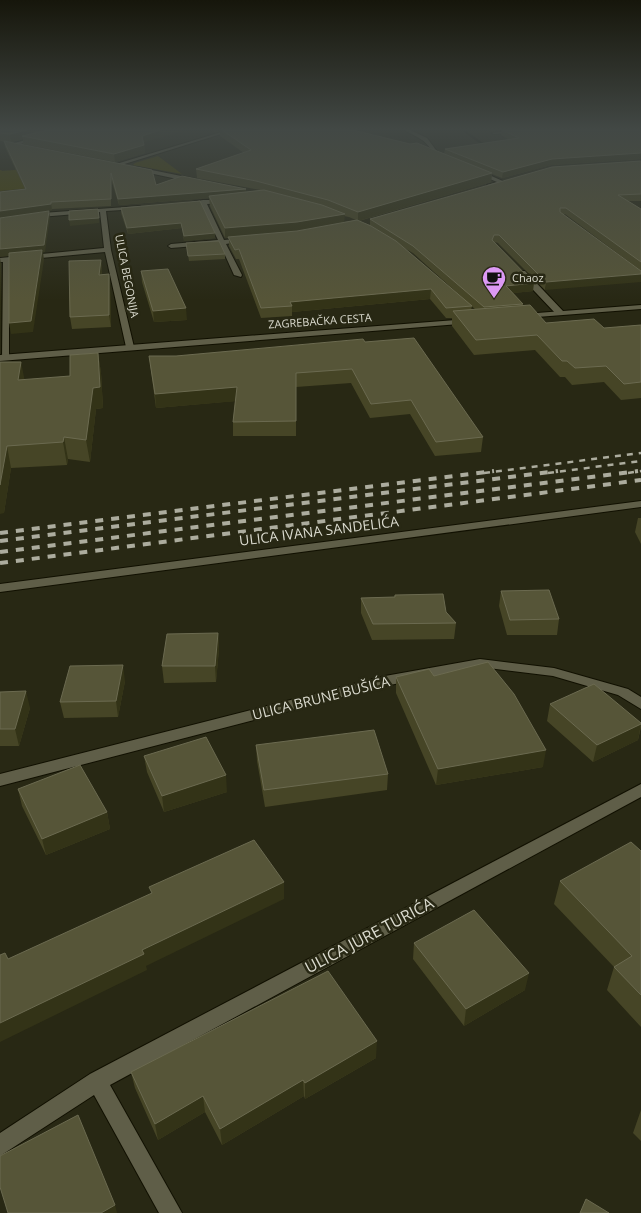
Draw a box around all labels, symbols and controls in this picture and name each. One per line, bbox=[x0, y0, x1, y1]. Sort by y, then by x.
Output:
street label: ULICA BEGONIJA bbox=[112, 233, 143, 319]
cafe icon: Chaoz bbox=[481, 265, 507, 299]
place label: Chaoz bbox=[512, 270, 544, 285]
street label: ZAGREBAČKA CESTA bbox=[268, 309, 372, 332]
street label: ULICA IVANA SANDELIĆA bbox=[238, 511, 400, 550]
street label: ULICA BRUNE BUŠIĆA bbox=[250, 671, 392, 724]
street label: ULICA JURE TURIĆA bbox=[301, 891, 438, 978]

